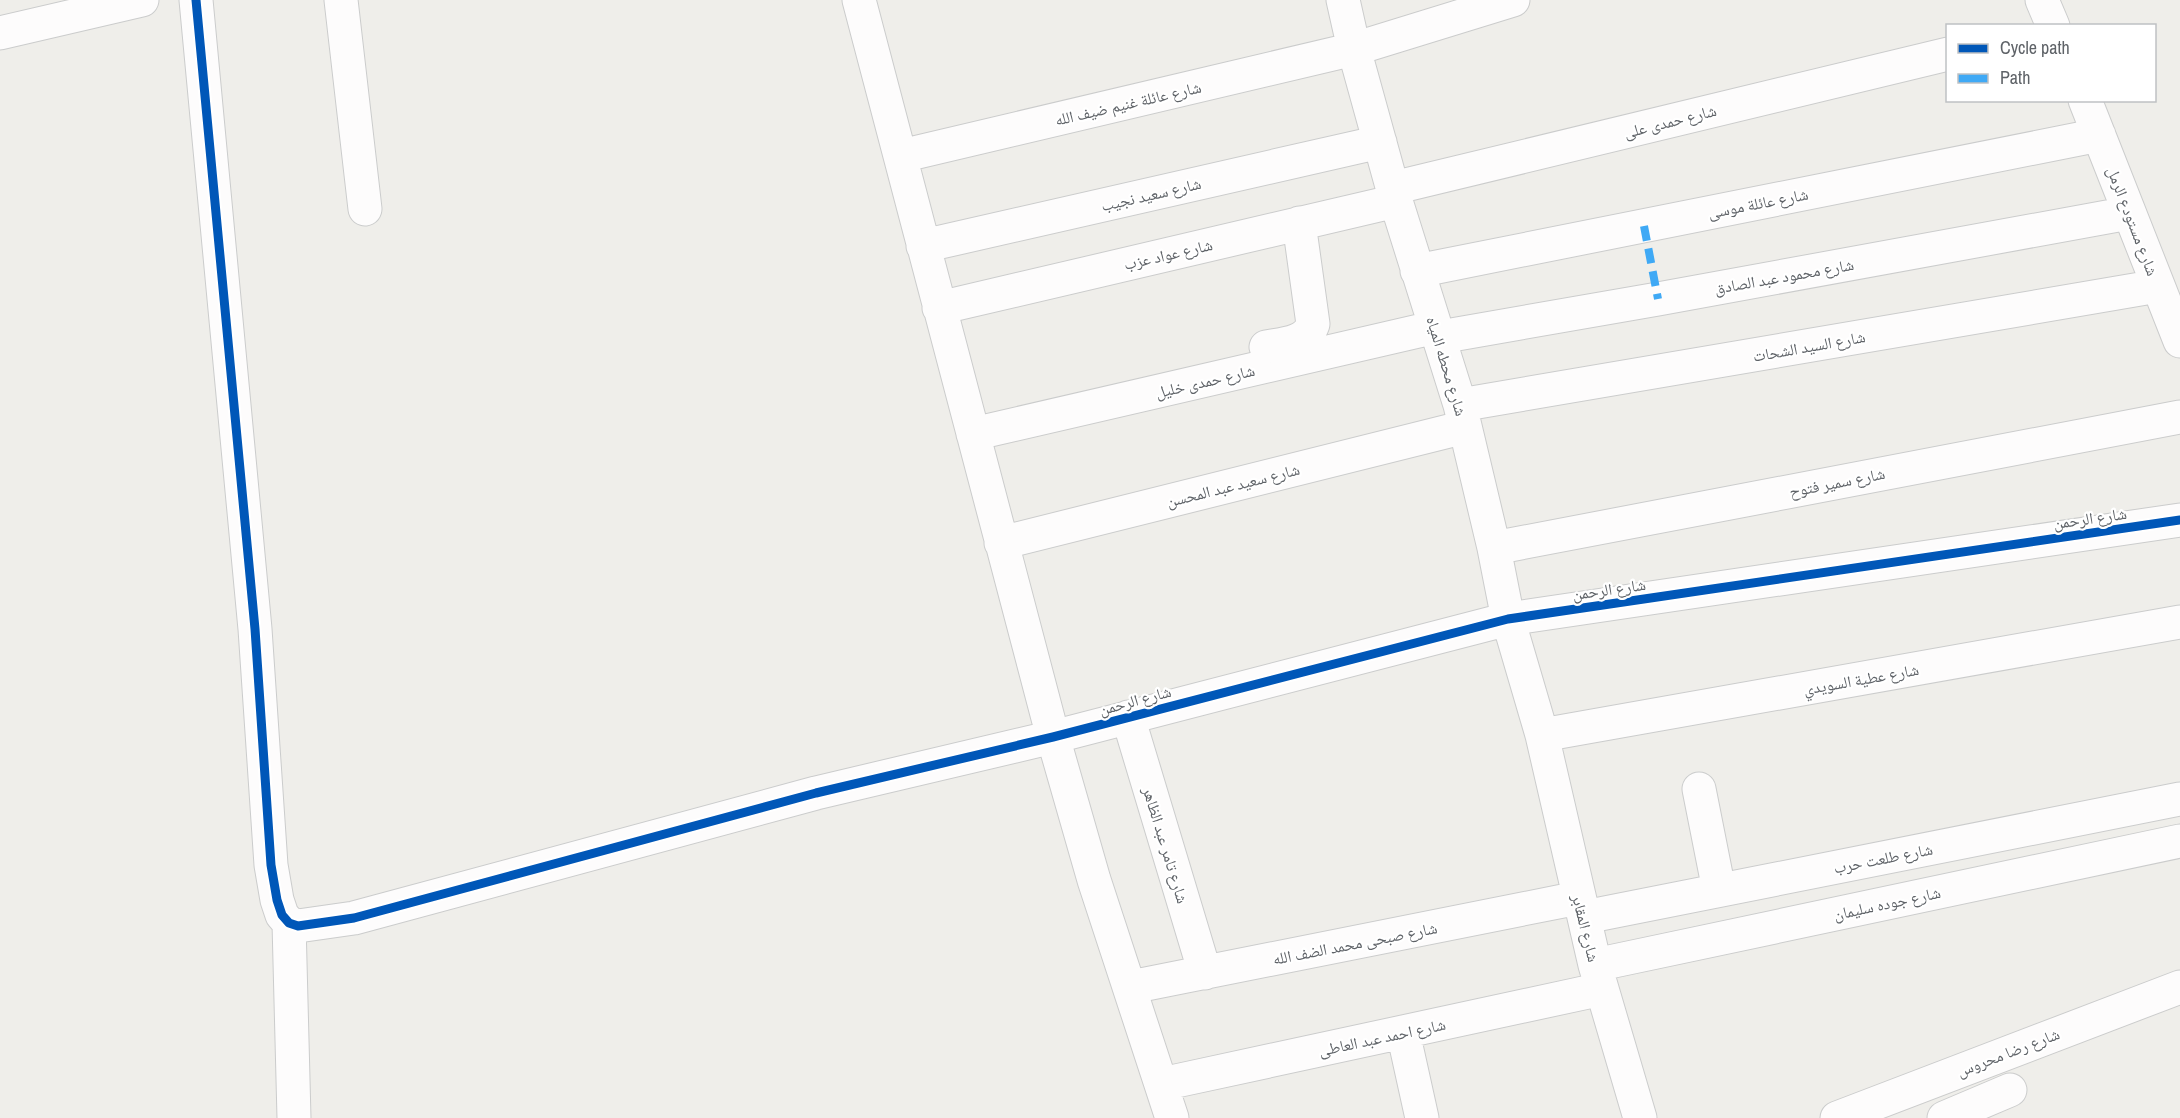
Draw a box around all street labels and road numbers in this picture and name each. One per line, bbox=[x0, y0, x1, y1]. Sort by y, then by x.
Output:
street label: شارع عائلة غنيم ضيف الله bbox=[1053, 75, 1203, 131]
street label: شارع حمدى على bbox=[1621, 99, 1719, 143]
street label: شارع مستودع الرمل bbox=[2102, 163, 2164, 279]
street label: شارع سعيد نجيب bbox=[1099, 172, 1203, 216]
street label: شارع عائلة موسى bbox=[1706, 182, 1810, 224]
street label: شارع عواد عزب bbox=[1121, 233, 1215, 275]
street label: شارع محمود عبد الصادق bbox=[1713, 253, 1855, 299]
street label: شارع محطه المياه bbox=[1421, 313, 1473, 419]
street label: شارع السيد الشحات bbox=[1751, 325, 1867, 367]
street label: شارع حمدى خليل bbox=[1153, 359, 1257, 403]
street label: شارع سعيد عبد المحسن bbox=[1164, 458, 1302, 512]
street label: شارع سمير فتوح bbox=[1787, 462, 1887, 502]
street label: شارع الرحمن bbox=[2052, 502, 2128, 534]
street label: شارع الرحمن bbox=[1571, 573, 1647, 605]
street label: شارع عطية السويدي bbox=[1801, 658, 1921, 702]
street label: شارع الرحمن bbox=[1096, 680, 1174, 720]
street label: شارع تامر عبد الظاهر bbox=[1138, 783, 1194, 906]
street label: شارع طلعت حرب bbox=[1831, 838, 1935, 878]
street label: شارع جوده سليمان bbox=[1832, 881, 1942, 925]
street label: شارع المقابر bbox=[1567, 891, 1605, 964]
street label: شارع صبحى محمد الضف الله bbox=[1271, 916, 1439, 970]
street label: شارع احمد عبد العاطى bbox=[1316, 1013, 1448, 1061]
street label: شارع رضا محروس bbox=[1953, 1022, 2063, 1082]

